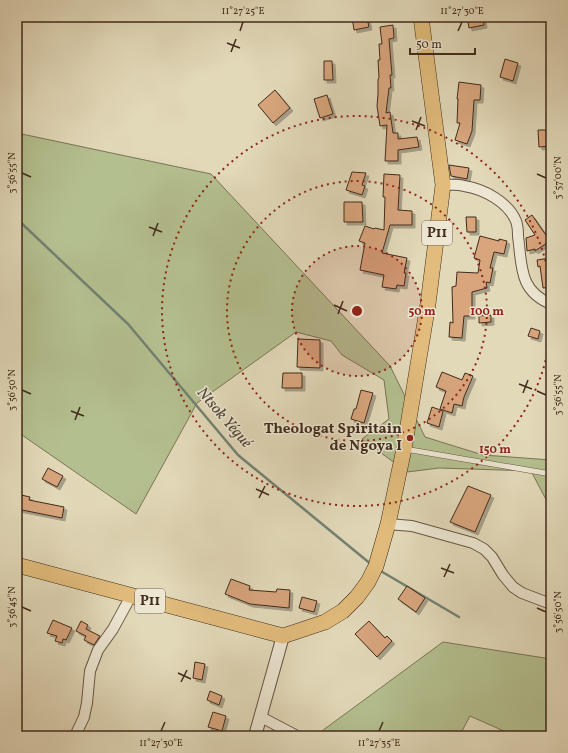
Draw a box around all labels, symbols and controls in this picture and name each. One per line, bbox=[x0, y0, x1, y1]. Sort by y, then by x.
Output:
text: 11°27'25"E bbox=[222, 4, 264, 18]
text: 11°27'30"E bbox=[440, 4, 484, 18]
scale bar bbox=[410, 30, 475, 56]
text: 50 m bbox=[416, 37, 442, 53]
text: 3°56'55"N bbox=[5, 152, 19, 194]
text: 3°57'00"N bbox=[551, 156, 565, 200]
road number: P11 bbox=[422, 221, 452, 245]
centre of rings bbox=[350, 304, 364, 318]
text: 50 m bbox=[408, 304, 436, 320]
text: 100 m bbox=[470, 304, 504, 320]
text: 3°56'50"N bbox=[5, 368, 19, 411]
text: 3°56'55"N bbox=[551, 374, 565, 416]
water label: Ntsok Yégué bbox=[191, 383, 257, 454]
place label: Theologat Spiritain de Ngoya I bbox=[264, 419, 402, 457]
marker: Theologat Spiritain de Ngoya I bbox=[405, 433, 415, 443]
text: 150 m bbox=[479, 442, 511, 458]
text: 3°56'45"N bbox=[5, 586, 19, 628]
road number: P11 bbox=[135, 589, 165, 613]
text: 3°56'50"N bbox=[551, 590, 565, 633]
text: 11°27'30"E bbox=[139, 736, 183, 750]
text: 11°27'35"E bbox=[358, 736, 400, 750]

